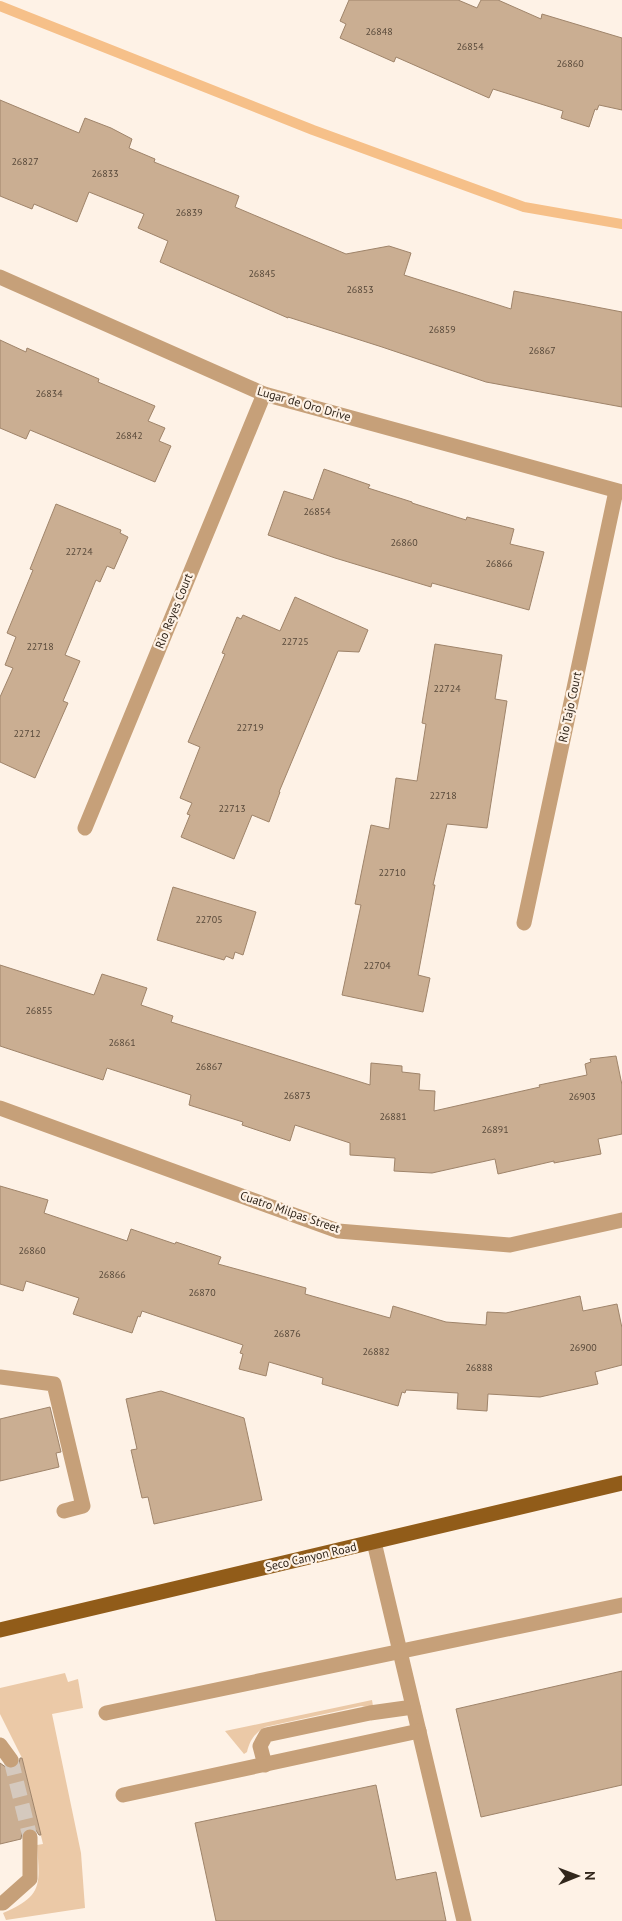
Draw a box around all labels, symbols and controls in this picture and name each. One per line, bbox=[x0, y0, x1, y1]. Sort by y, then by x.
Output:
house number: 26848 bbox=[365, 25, 393, 38]
house number: 26854 bbox=[456, 40, 484, 53]
house number: 26860 bbox=[556, 57, 584, 70]
house number: 26827 bbox=[11, 155, 39, 168]
house number: 26833 bbox=[91, 167, 119, 180]
house number: 26839 bbox=[175, 206, 203, 219]
house number: 26845 bbox=[248, 267, 276, 280]
house number: 26853 bbox=[346, 283, 374, 296]
house number: 26859 bbox=[428, 323, 456, 336]
house number: 26867 bbox=[528, 344, 556, 357]
street label: Lugar de Oro Drive bbox=[256, 383, 353, 424]
house number: 26834 bbox=[35, 387, 63, 400]
house number: 26842 bbox=[115, 429, 143, 442]
house number: 26854 bbox=[303, 505, 331, 518]
house number: 26860 bbox=[390, 536, 418, 549]
house number: 22724 bbox=[65, 545, 93, 558]
house number: 26866 bbox=[485, 557, 513, 570]
street label: Rio Reyes Court bbox=[152, 571, 195, 651]
house number: 22725 bbox=[281, 635, 309, 648]
house number: 22718 bbox=[26, 640, 54, 653]
street label: Rio Tajo Court bbox=[555, 670, 584, 744]
house number: 22724 bbox=[433, 682, 461, 695]
house number: 22719 bbox=[236, 721, 264, 734]
house number: 22712 bbox=[13, 727, 41, 740]
house number: 22718 bbox=[429, 789, 457, 802]
house number: 22713 bbox=[218, 802, 246, 815]
house number: 22710 bbox=[378, 866, 406, 879]
house number: 22705 bbox=[195, 913, 223, 926]
house number: 22704 bbox=[363, 959, 391, 972]
house number: 26855 bbox=[25, 1004, 53, 1017]
house number: 26861 bbox=[108, 1036, 136, 1049]
house number: 26867 bbox=[195, 1060, 223, 1073]
house number: 26873 bbox=[283, 1089, 311, 1102]
house number: 26903 bbox=[568, 1090, 596, 1103]
house number: 26881 bbox=[379, 1110, 407, 1123]
house number: 26891 bbox=[481, 1123, 509, 1136]
street label: Cuatro Milpas Street bbox=[238, 1187, 342, 1236]
house number: 26860 bbox=[18, 1244, 46, 1257]
house number: 26866 bbox=[98, 1268, 126, 1281]
house number: 26870 bbox=[188, 1286, 216, 1299]
house number: 26876 bbox=[273, 1327, 301, 1340]
house number: 26900 bbox=[569, 1341, 597, 1354]
house number: 26882 bbox=[362, 1345, 390, 1358]
house number: 26888 bbox=[465, 1361, 493, 1374]
street label: Seco Canyon Road bbox=[264, 1539, 358, 1574]
north arrow bbox=[552, 1851, 602, 1901]
text: N bbox=[581, 1871, 599, 1881]

